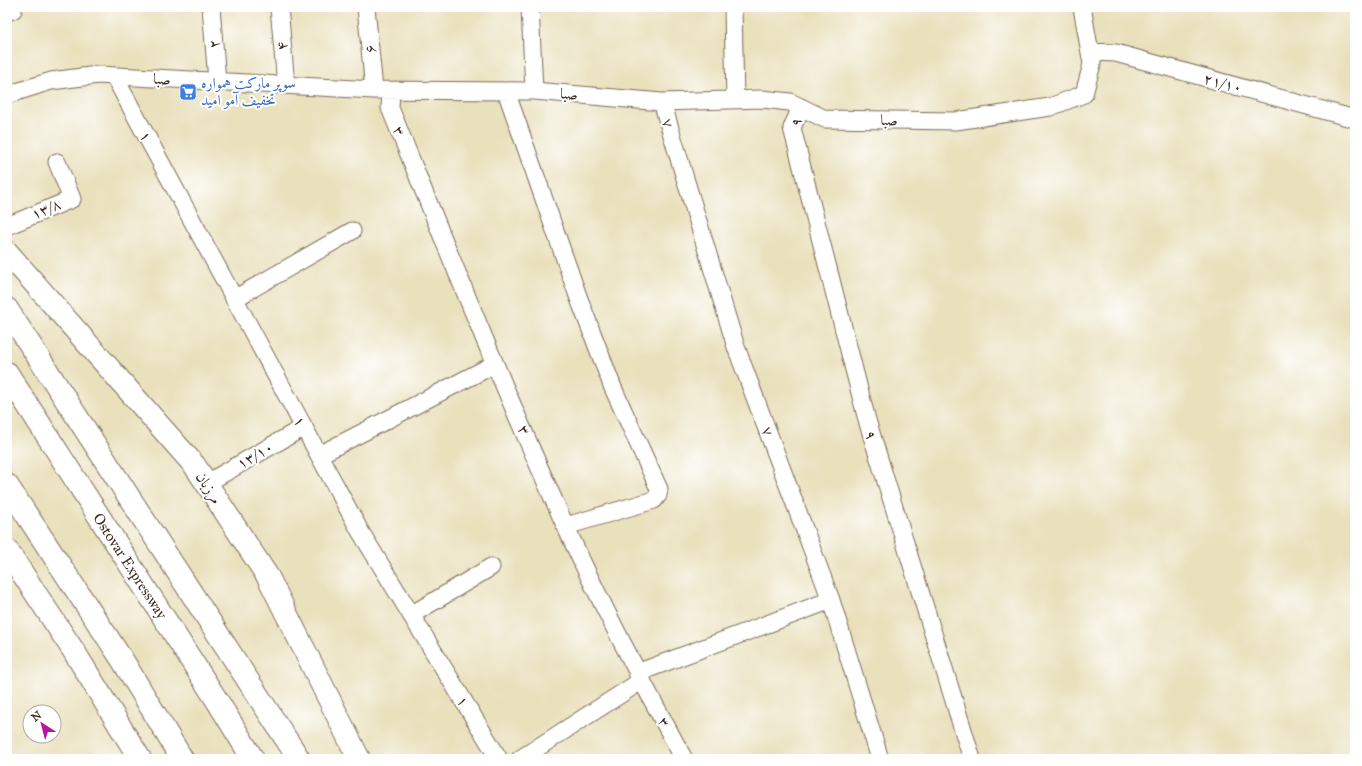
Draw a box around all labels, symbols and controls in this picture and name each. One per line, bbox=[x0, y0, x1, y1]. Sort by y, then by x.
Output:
street label: ۲ bbox=[205, 39, 223, 49]
street label: ۴ bbox=[273, 41, 291, 51]
street label: ۶ bbox=[361, 44, 379, 54]
street label: ۲۱/۱۰ bbox=[1202, 69, 1244, 97]
street label: صبا bbox=[153, 70, 171, 88]
place label: سوپر مارکت همواره تخفیف آمو امید bbox=[201, 74, 296, 109]
supermarket icon: سوپر مارکت همواره تخفیف آمو امید bbox=[178, 82, 198, 102]
street label: صبا bbox=[559, 84, 579, 104]
street label: صبا bbox=[880, 111, 898, 129]
street label: ۹ bbox=[786, 115, 806, 129]
street label: ۷ bbox=[658, 116, 678, 130]
street label: ۳ bbox=[389, 124, 409, 138]
street label: ۱ bbox=[136, 128, 156, 144]
street label: ۱۳/۸ bbox=[29, 195, 63, 223]
street label: ۱ bbox=[290, 413, 310, 429]
street label: ۳ bbox=[514, 422, 534, 438]
street label: ۷ bbox=[758, 424, 778, 438]
street label: ۹ bbox=[861, 428, 881, 442]
street label: ۱۳/۱۰ bbox=[234, 437, 276, 473]
street label: مرزبان bbox=[190, 469, 226, 508]
street label: Ostovar Expressway bbox=[89, 510, 171, 623]
street label: ۱ bbox=[453, 693, 473, 709]
north arrow bbox=[22, 704, 62, 744]
text: N bbox=[29, 708, 45, 724]
street label: ۳ bbox=[654, 714, 674, 730]

